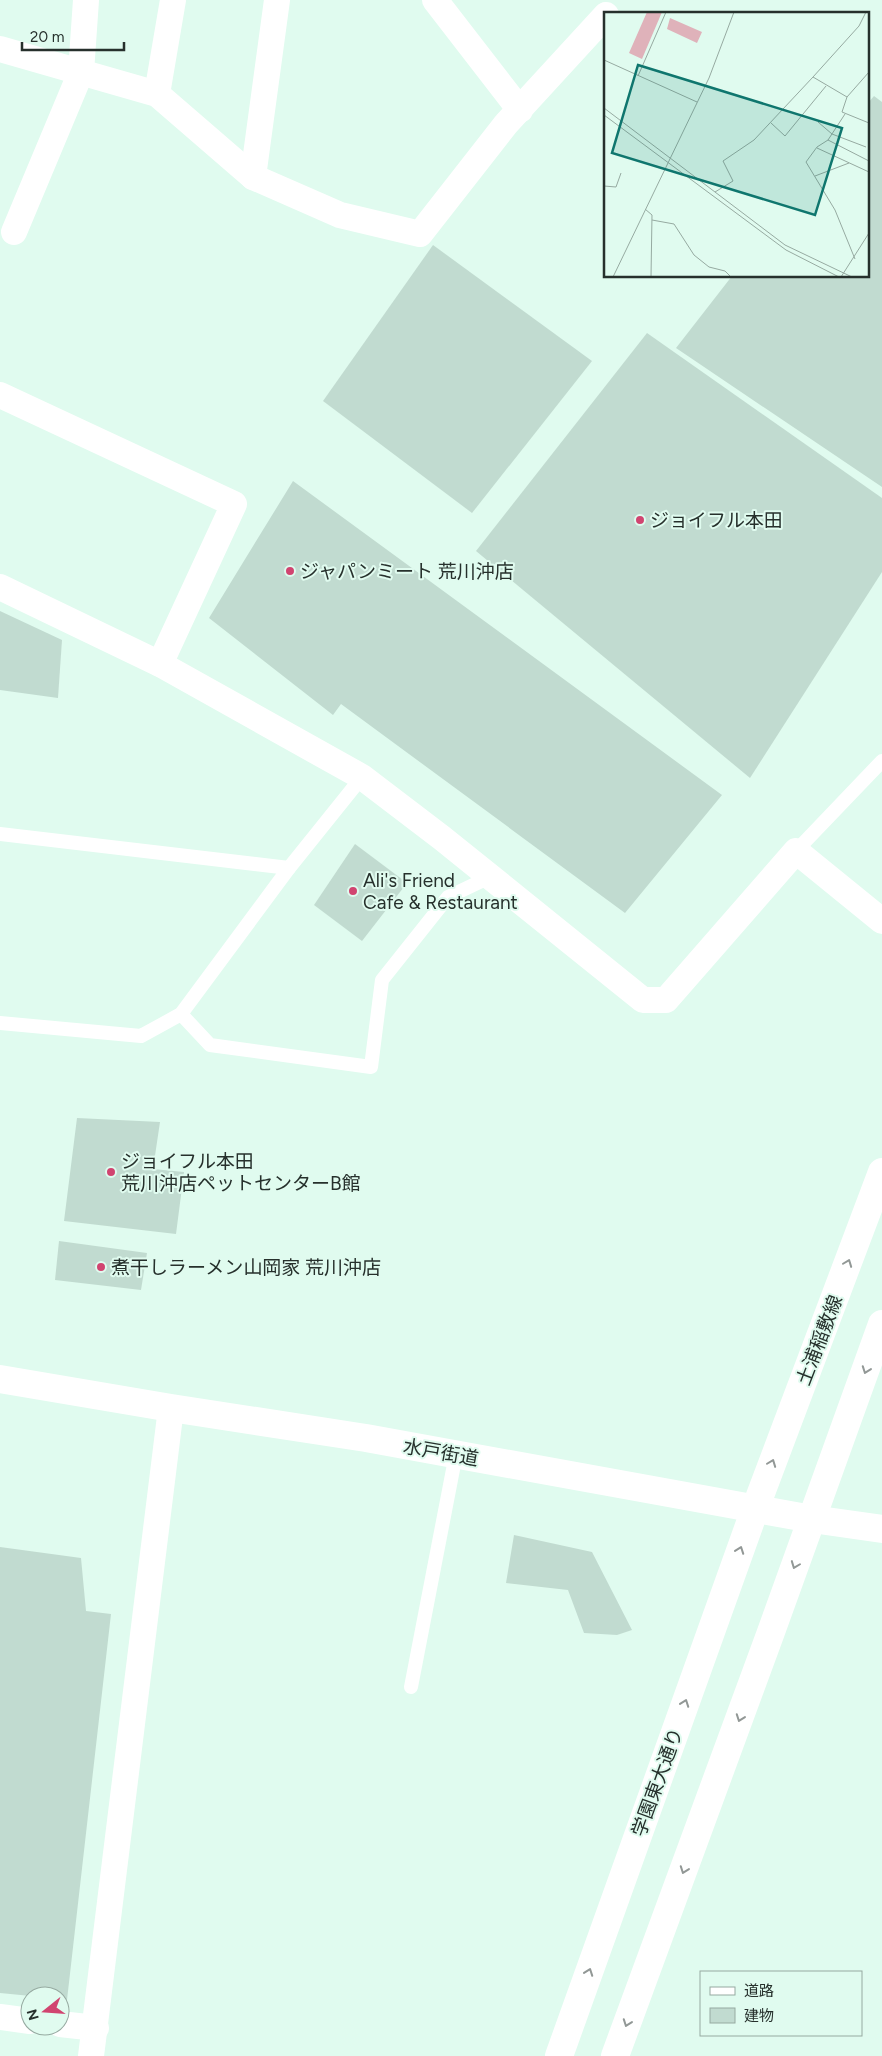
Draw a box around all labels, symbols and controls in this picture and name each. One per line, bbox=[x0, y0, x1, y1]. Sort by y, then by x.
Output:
inset map bbox=[604, 12, 870, 278]
scale bar bbox=[22, 20, 125, 52]
text: 20 m bbox=[30, 28, 64, 46]
place label: ジョイフル本田 bbox=[650, 509, 783, 532]
marker: ジョイフル本田 bbox=[634, 514, 646, 526]
place label: ジャパンミート 荒川沖店 bbox=[300, 560, 514, 583]
marker: ジャパンミート 荒川沖店 bbox=[284, 565, 296, 577]
place label: Ali's Friend Cafe & Restaurant bbox=[363, 869, 518, 914]
marker: Ali's Friend Cafe & Restaurant bbox=[347, 885, 359, 897]
place label: ジョイフル本田 荒川沖店ペットセンターB館 bbox=[121, 1150, 361, 1195]
marker: ジョイフル本田 荒川沖店ペットセンターB館 bbox=[105, 1166, 117, 1178]
place label: 煮干しラーメン山岡家 荒川沖店 bbox=[111, 1256, 381, 1279]
one-way arrow bbox=[842, 1259, 852, 1268]
marker: 煮干しラーメン山岡家 荒川沖店 bbox=[95, 1261, 107, 1273]
street label: 土浦稲敷線 bbox=[792, 1292, 847, 1389]
one-way arrow bbox=[862, 1365, 872, 1374]
street label: 水戸街道 bbox=[401, 1435, 480, 1470]
one-way arrow bbox=[766, 1459, 776, 1468]
one-way arrow bbox=[734, 1547, 744, 1555]
one-way arrow bbox=[791, 1560, 801, 1569]
one-way arrow bbox=[679, 1700, 689, 1708]
one-way arrow bbox=[736, 1713, 746, 1722]
street label: 学園東大通り bbox=[627, 1725, 688, 1840]
one-way arrow bbox=[680, 1866, 690, 1874]
one-way arrow bbox=[583, 1968, 593, 1976]
legend bbox=[700, 1971, 862, 2036]
text: 道路 bbox=[744, 1982, 774, 2000]
north arrow bbox=[20, 1986, 70, 2036]
text: N bbox=[23, 2007, 43, 2022]
text: 建物 bbox=[744, 2007, 774, 2025]
one-way arrow bbox=[623, 2018, 633, 2027]

